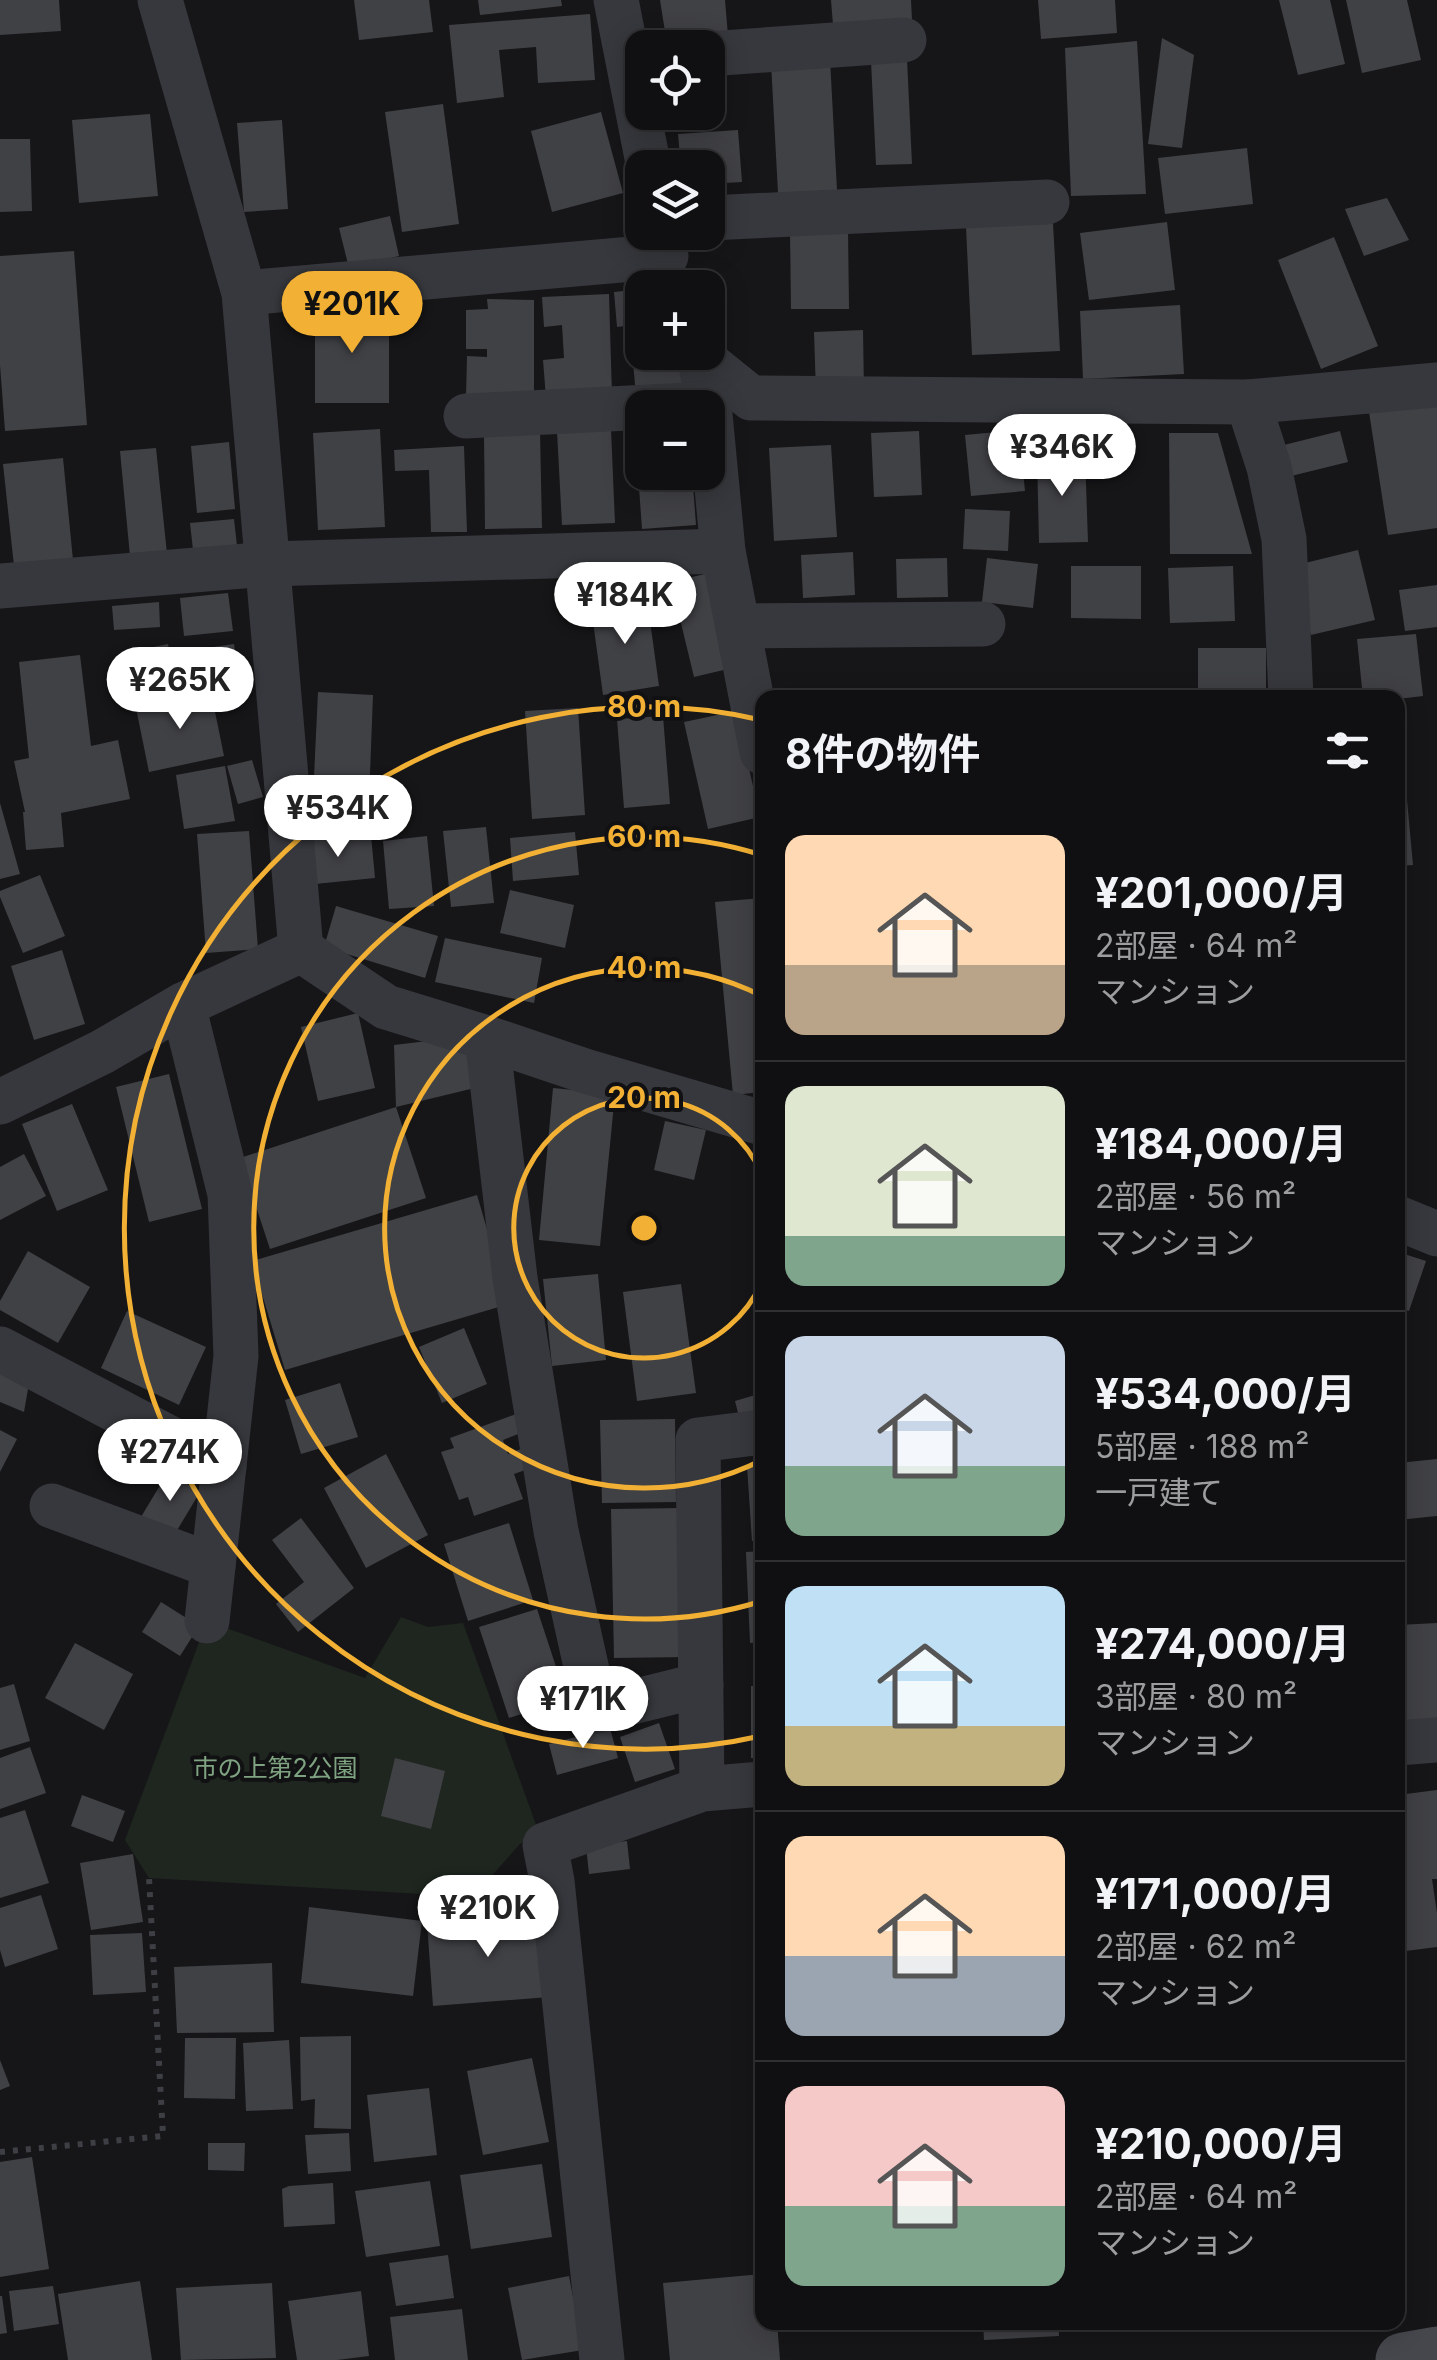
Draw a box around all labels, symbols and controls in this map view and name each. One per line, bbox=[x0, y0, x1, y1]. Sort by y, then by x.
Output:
map controls bbox=[625, 30, 725, 490]
button: locate bbox=[625, 30, 725, 130]
button: layers bbox=[625, 150, 725, 250]
button: + bbox=[625, 270, 725, 370]
pin: ¥201K bbox=[282, 271, 422, 356]
text: ¥201K bbox=[304, 284, 400, 323]
button: − bbox=[625, 390, 725, 490]
pin: ¥346K bbox=[992, 414, 1132, 499]
text: ¥346K bbox=[1010, 427, 1114, 466]
pin: ¥184K bbox=[555, 562, 695, 647]
text: ¥184K bbox=[576, 575, 674, 614]
pin: ¥265K bbox=[110, 647, 250, 732]
text: ¥265K bbox=[129, 660, 231, 699]
text: 80 m bbox=[607, 688, 681, 724]
icon: filters bbox=[1320, 723, 1375, 778]
text: 8件の物件 bbox=[785, 728, 980, 779]
pin: ¥534K bbox=[268, 775, 408, 860]
text: ¥534K bbox=[286, 788, 390, 827]
text: 60 m bbox=[607, 818, 681, 854]
text: ¥201,000/月 bbox=[1095, 867, 1348, 918]
icon: home bbox=[865, 875, 985, 995]
text: 2部屋 · 64 m² bbox=[1095, 926, 1297, 965]
text: 40 m bbox=[607, 949, 682, 985]
text: マンション bbox=[1095, 972, 1255, 1011]
text: 20 m bbox=[607, 1079, 681, 1115]
text: ¥184,000/月 bbox=[1095, 1118, 1347, 1169]
icon: home bbox=[865, 1126, 985, 1246]
text: 2部屋 · 56 m² bbox=[1095, 1177, 1296, 1216]
centre of rings bbox=[626, 1210, 662, 1246]
text: マンション bbox=[1095, 1223, 1255, 1262]
text: ¥534,000/月 bbox=[1095, 1368, 1356, 1419]
icon: home bbox=[865, 1376, 985, 1496]
pin: ¥274K bbox=[100, 1419, 240, 1504]
text: 5部屋 · 188 m² bbox=[1095, 1427, 1309, 1466]
text: ¥274K bbox=[120, 1432, 220, 1471]
text: 一戸建て bbox=[1095, 1473, 1223, 1512]
text: ¥274,000/月 bbox=[1095, 1618, 1350, 1669]
icon: home bbox=[865, 1626, 985, 1746]
pin: ¥171K bbox=[513, 1666, 653, 1751]
text: 3部屋 · 80 m² bbox=[1095, 1677, 1297, 1716]
text: ¥171K bbox=[539, 1679, 627, 1718]
text: マンション bbox=[1095, 1723, 1255, 1762]
park label: 市の上第2公園 bbox=[192, 1753, 358, 1783]
text: ¥171,000/月 bbox=[1095, 1868, 1336, 1919]
pin: ¥210K bbox=[418, 1875, 558, 1960]
icon: home bbox=[865, 1876, 985, 1996]
text: ¥210K bbox=[440, 1888, 536, 1927]
text: 2部屋 · 62 m² bbox=[1095, 1927, 1296, 1966]
text: マンション bbox=[1095, 1973, 1255, 2012]
text: ¥210,000/月 bbox=[1095, 2118, 1347, 2169]
icon: home bbox=[865, 2126, 985, 2246]
text: 2部屋 · 64 m² bbox=[1095, 2177, 1297, 2216]
text: マンション bbox=[1095, 2223, 1255, 2262]

